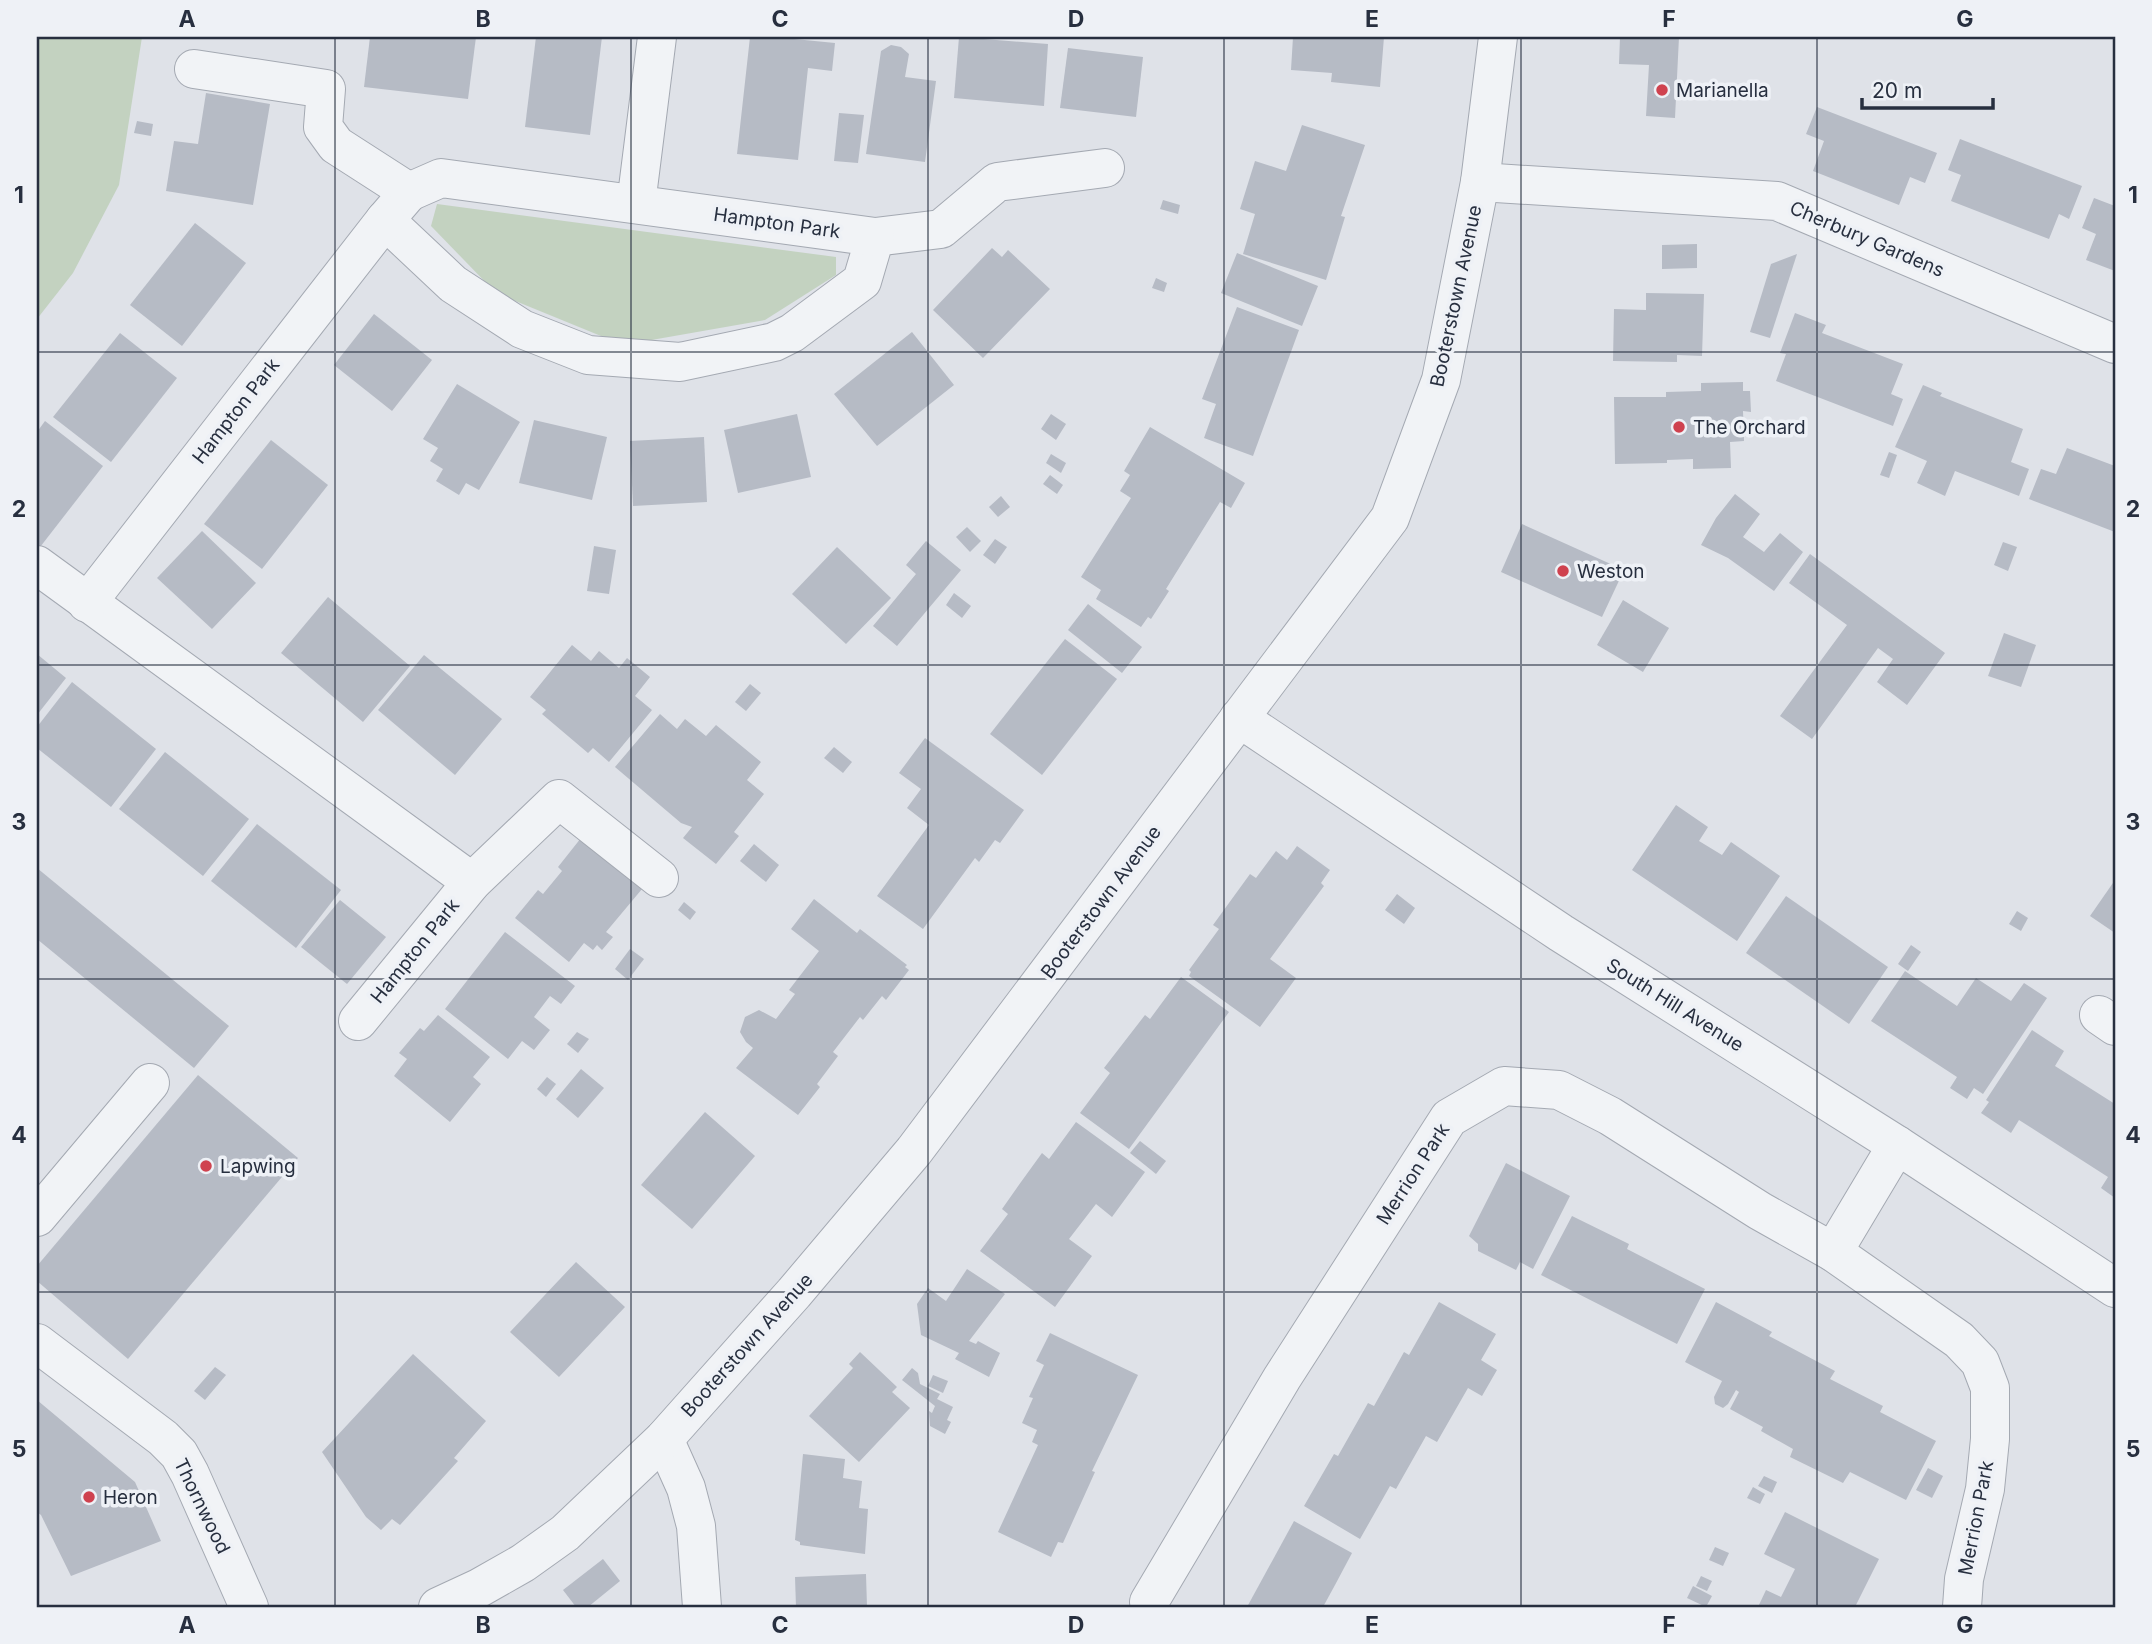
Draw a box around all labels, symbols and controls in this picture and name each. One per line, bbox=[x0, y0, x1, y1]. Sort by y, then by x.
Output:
text: A bbox=[178, 5, 196, 33]
text: B bbox=[475, 5, 491, 33]
text: C bbox=[771, 5, 789, 33]
text: D bbox=[1068, 5, 1084, 33]
text: E bbox=[1365, 5, 1379, 33]
text: F bbox=[1662, 5, 1676, 33]
text: G bbox=[1956, 5, 1974, 33]
scale bar bbox=[1862, 66, 1993, 110]
text: 20 m bbox=[1872, 78, 1922, 103]
place label: Marianella bbox=[1676, 79, 1769, 102]
marker: Marianella bbox=[1654, 82, 1670, 98]
text: 1 bbox=[14, 181, 24, 209]
text: 1 bbox=[2128, 181, 2138, 209]
street label: Cherbury Gardens bbox=[1786, 196, 1948, 282]
street label: Hampton Park bbox=[712, 203, 842, 243]
street label: Booterstown Avenue bbox=[1425, 203, 1487, 389]
street label: Hampton Park bbox=[188, 353, 285, 468]
place label: The Orchard bbox=[1693, 416, 1806, 439]
marker: The Orchard bbox=[1671, 419, 1687, 435]
text: 2 bbox=[12, 495, 26, 523]
text: 2 bbox=[2126, 495, 2140, 523]
place label: Weston bbox=[1577, 560, 1645, 583]
marker: Weston bbox=[1555, 563, 1571, 579]
text: 3 bbox=[12, 808, 26, 836]
text: 3 bbox=[2126, 808, 2140, 836]
street label: Booterstown Avenue bbox=[1036, 821, 1166, 983]
street label: Hampton Park bbox=[366, 894, 464, 1008]
street label: South Hill Avenue bbox=[1602, 953, 1748, 1057]
street label: Merrion Park bbox=[1372, 1118, 1455, 1229]
text: 4 bbox=[11, 1121, 27, 1149]
text: 4 bbox=[2125, 1121, 2141, 1149]
place label: Lapwing bbox=[220, 1155, 296, 1178]
marker: Lapwing bbox=[198, 1158, 214, 1174]
street label: Booterstown Avenue bbox=[676, 1268, 818, 1422]
text: 5 bbox=[12, 1435, 26, 1463]
text: 5 bbox=[2126, 1435, 2140, 1463]
street label: Thornwood bbox=[169, 1455, 235, 1557]
street label: Merrion Park bbox=[1954, 1458, 1999, 1577]
place label: Heron bbox=[103, 1486, 158, 1509]
marker: Heron bbox=[81, 1489, 97, 1505]
text: A bbox=[178, 1611, 196, 1639]
text: B bbox=[475, 1611, 491, 1639]
text: C bbox=[771, 1611, 789, 1639]
text: D bbox=[1068, 1611, 1084, 1639]
text: E bbox=[1365, 1611, 1379, 1639]
text: F bbox=[1662, 1611, 1676, 1639]
text: G bbox=[1956, 1611, 1974, 1639]

